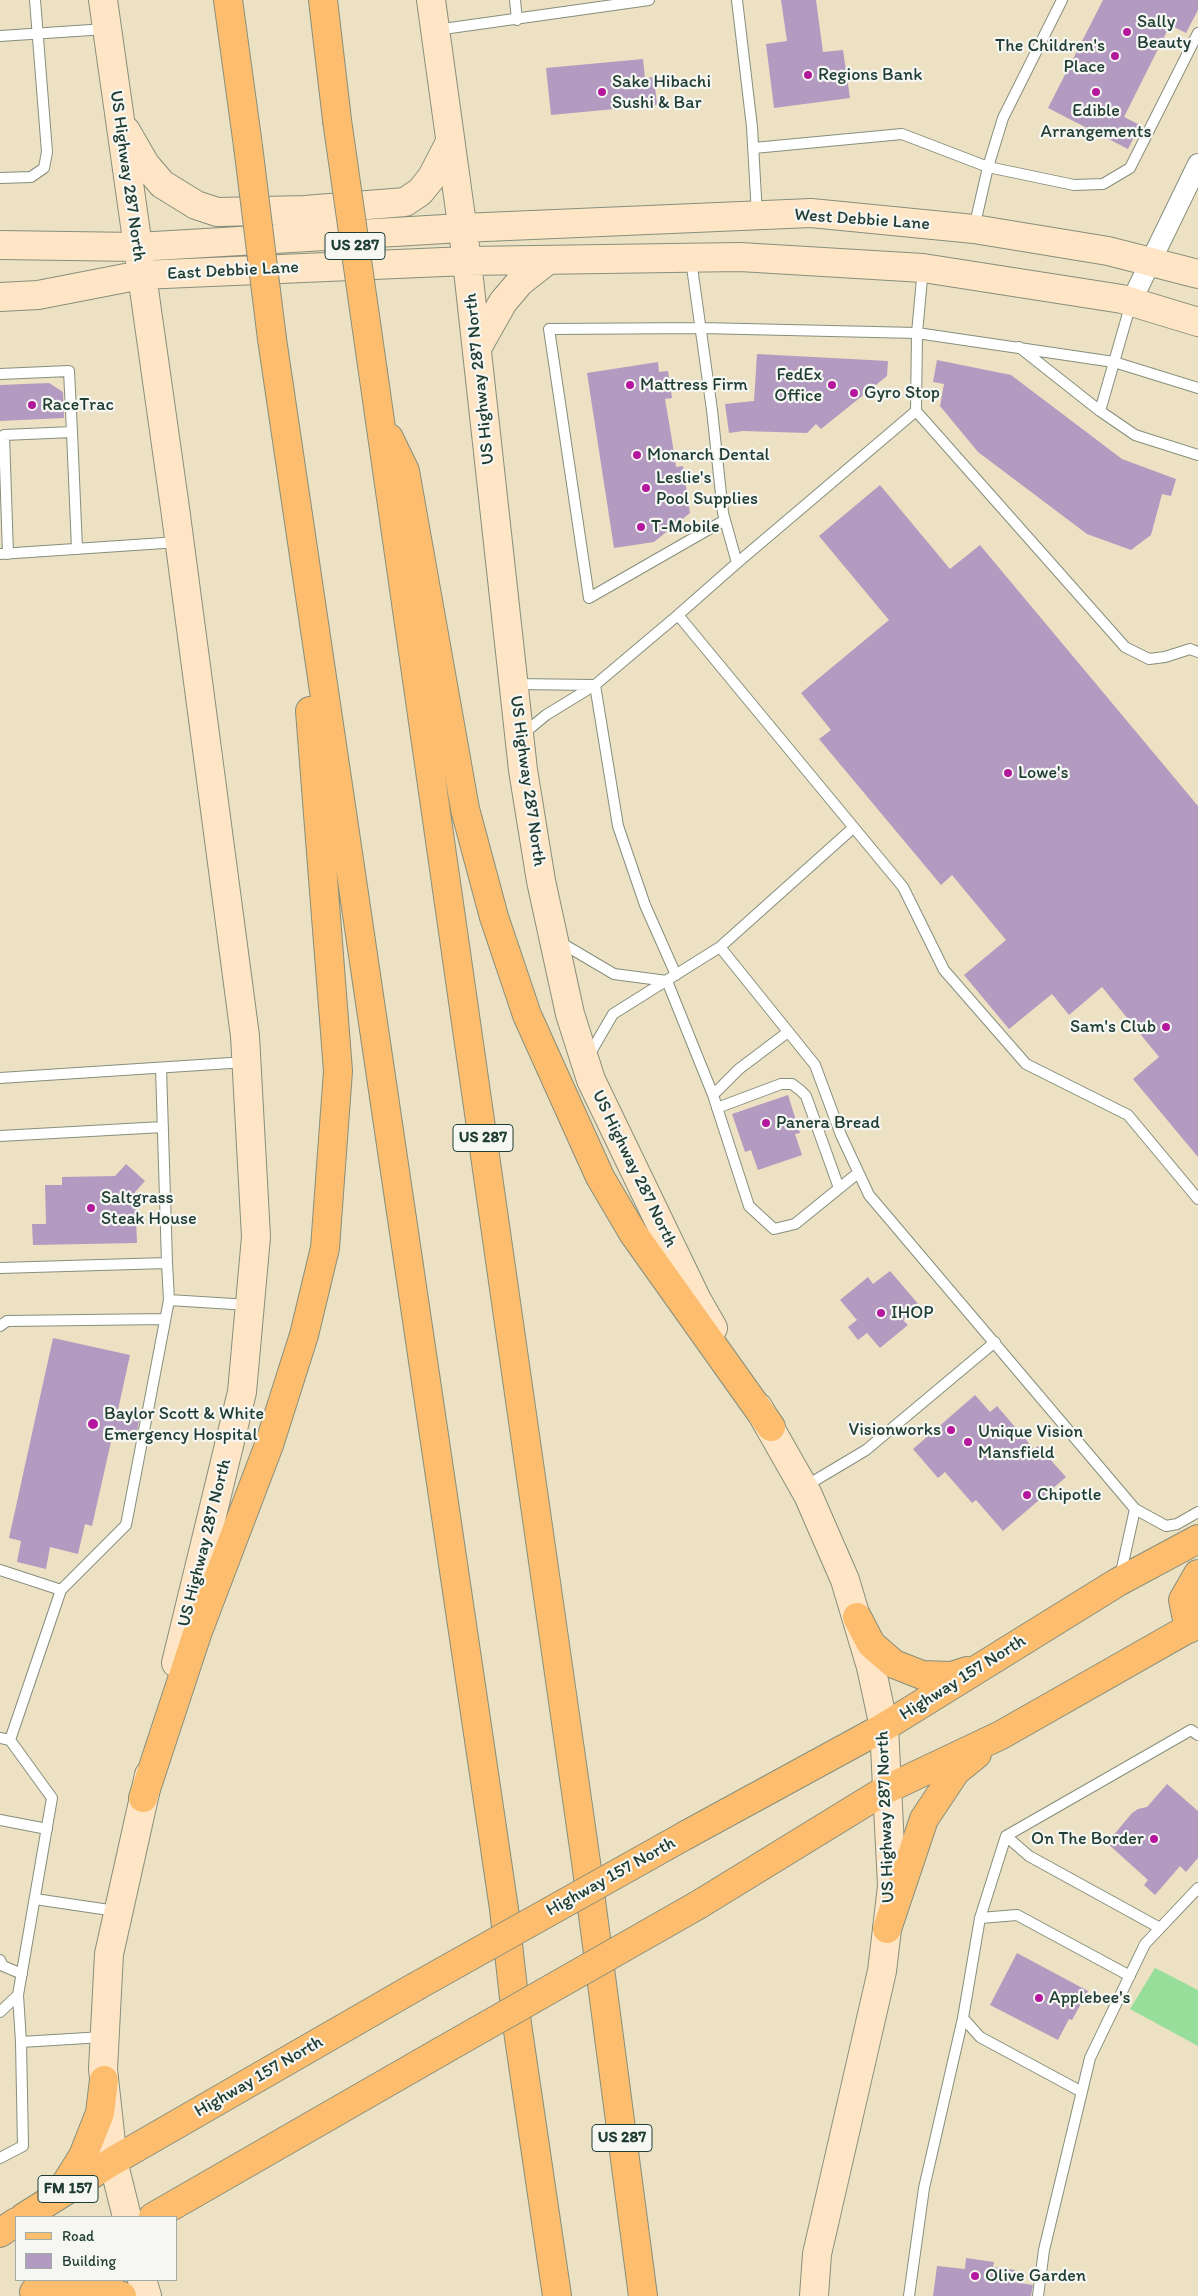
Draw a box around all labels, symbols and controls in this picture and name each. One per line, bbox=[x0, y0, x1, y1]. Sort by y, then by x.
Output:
place label: Sally Beauty bbox=[1137, 11, 1191, 54]
marker: Sally Beauty bbox=[1121, 26, 1133, 38]
place label: The Children's Place bbox=[995, 35, 1105, 78]
marker: The Children's Place bbox=[1109, 50, 1121, 62]
place label: Regions Bank bbox=[818, 64, 922, 86]
marker: Regions Bank bbox=[802, 69, 814, 81]
place label: Sake Hibachi Sushi & Bar bbox=[612, 71, 711, 114]
marker: Sake Hibachi Sushi & Bar bbox=[596, 86, 608, 98]
marker: Edible Arrangements bbox=[1090, 86, 1102, 98]
street label: US Highway 287 North bbox=[104, 89, 150, 263]
place label: Edible Arrangements bbox=[1041, 100, 1151, 142]
street label: West Debbie Lane bbox=[793, 204, 931, 236]
road number: US 287 bbox=[325, 232, 385, 260]
street label: East Debbie Lane bbox=[167, 257, 299, 285]
street label: US Highway 287 North bbox=[460, 292, 500, 466]
place label: FedEx Office bbox=[774, 364, 822, 406]
place label: Mattress Firm bbox=[640, 374, 748, 396]
marker: Mattress Firm bbox=[624, 379, 636, 391]
marker: FedEx Office bbox=[826, 379, 838, 391]
place label: Gyro Stop bbox=[864, 382, 940, 404]
marker: Gyro Stop bbox=[848, 387, 860, 399]
place label: RaceTrac bbox=[42, 394, 114, 416]
marker: RaceTrac bbox=[26, 399, 38, 411]
place label: Monarch Dental bbox=[647, 444, 770, 466]
marker: Monarch Dental bbox=[631, 449, 643, 461]
place label: Leslie's Pool Supplies bbox=[656, 467, 758, 509]
marker: Leslie's Pool Supplies bbox=[640, 482, 652, 494]
place label: T-Mobile bbox=[651, 516, 720, 538]
marker: T-Mobile bbox=[635, 521, 647, 533]
street label: US Highway 287 North bbox=[504, 694, 550, 868]
place label: Lowe's bbox=[1018, 762, 1068, 784]
marker: Lowe's bbox=[1002, 767, 1014, 779]
place label: Sam's Club bbox=[1070, 1016, 1156, 1038]
marker: Sam's Club bbox=[1160, 1021, 1172, 1033]
street label: US Highway 287 North bbox=[587, 1087, 681, 1251]
place label: Panera Bread bbox=[776, 1112, 880, 1134]
marker: Panera Bread bbox=[760, 1117, 772, 1129]
road number: US 287 bbox=[453, 1124, 513, 1152]
place label: Saltgrass Steak House bbox=[101, 1187, 197, 1230]
marker: Saltgrass Steak House bbox=[85, 1202, 97, 1214]
place label: IHOP bbox=[891, 1302, 933, 1324]
marker: IHOP bbox=[875, 1307, 887, 1319]
place label: Baylor Scott & White Emergency Hospital bbox=[104, 1403, 264, 1446]
marker: Baylor Scott & White Emergency Hospital bbox=[86, 1417, 100, 1431]
place label: Visionworks bbox=[849, 1419, 941, 1441]
place label: Unique Vision Mansfield bbox=[978, 1421, 1083, 1464]
marker: Visionworks bbox=[945, 1424, 957, 1436]
marker: Unique Vision Mansfield bbox=[962, 1436, 974, 1448]
street label: US Highway 287 North bbox=[174, 1457, 236, 1629]
place label: Chipotle bbox=[1037, 1484, 1101, 1506]
marker: Chipotle bbox=[1021, 1489, 1033, 1501]
street label: Highway 157 North bbox=[896, 1631, 1030, 1725]
street label: US Highway 287 North bbox=[872, 1731, 900, 1903]
place label: On The Border bbox=[1031, 1828, 1144, 1850]
street label: Highway 157 North bbox=[542, 1832, 680, 1922]
marker: On The Border bbox=[1148, 1833, 1160, 1845]
place label: Applebee's bbox=[1049, 1987, 1131, 2009]
marker: Applebee's bbox=[1033, 1992, 1045, 2004]
street label: Highway 157 North bbox=[191, 2031, 327, 2123]
road number: US 287 bbox=[592, 2124, 652, 2152]
road number: FM 157 bbox=[38, 2176, 98, 2202]
legend bbox=[15, 2216, 178, 2281]
text: Road bbox=[62, 2227, 94, 2245]
text: Building bbox=[62, 2252, 116, 2270]
place label: Olive Garden bbox=[985, 2265, 1086, 2287]
marker: Olive Garden bbox=[969, 2270, 981, 2282]

